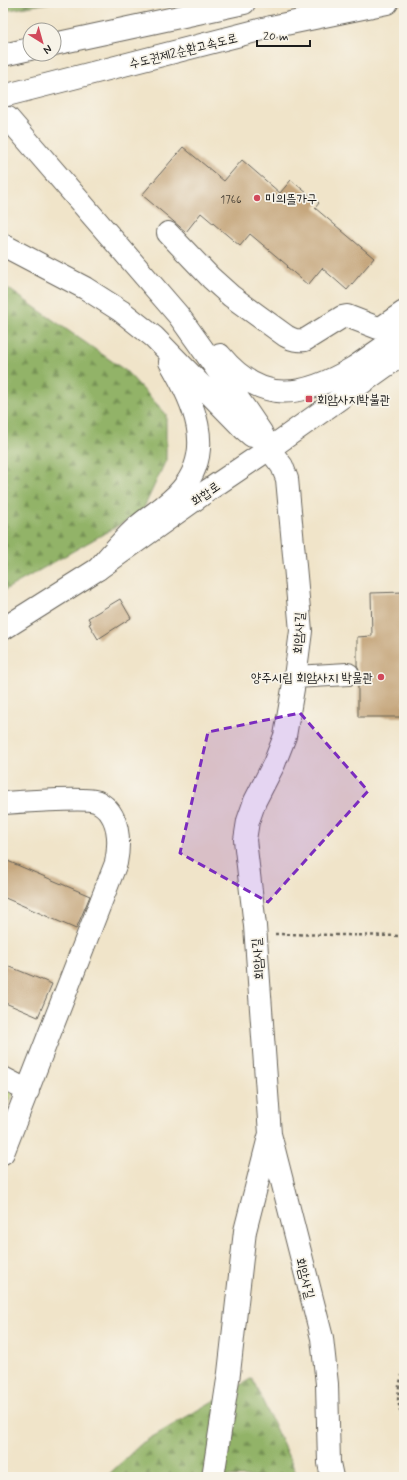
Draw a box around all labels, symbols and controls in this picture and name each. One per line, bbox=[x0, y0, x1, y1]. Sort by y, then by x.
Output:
north arrow bbox=[22, 22, 62, 62]
scale bar bbox=[257, 22, 310, 48]
text: 20 m bbox=[263, 29, 289, 45]
street label: 수도권제2순환고속도로 bbox=[127, 30, 239, 73]
text: N bbox=[40, 41, 55, 57]
place label: 미의뜰가구 bbox=[265, 191, 317, 208]
house number: 1766 bbox=[220, 193, 242, 207]
marker: 미의뜰가구 bbox=[252, 193, 262, 203]
place label: 회암사지박불관 bbox=[317, 392, 390, 409]
marker: 회암사지박불관 bbox=[304, 394, 314, 404]
street label: 화합로 bbox=[188, 478, 224, 510]
street label: 회암사길 bbox=[290, 612, 309, 654]
place label: 양주시립 회암사지 박물관 bbox=[251, 670, 373, 687]
marker: 양주시립 회암사지 박물관 bbox=[376, 672, 386, 682]
street label: 회암사길 bbox=[249, 937, 268, 980]
street label: 회암사길 bbox=[291, 1256, 318, 1301]

